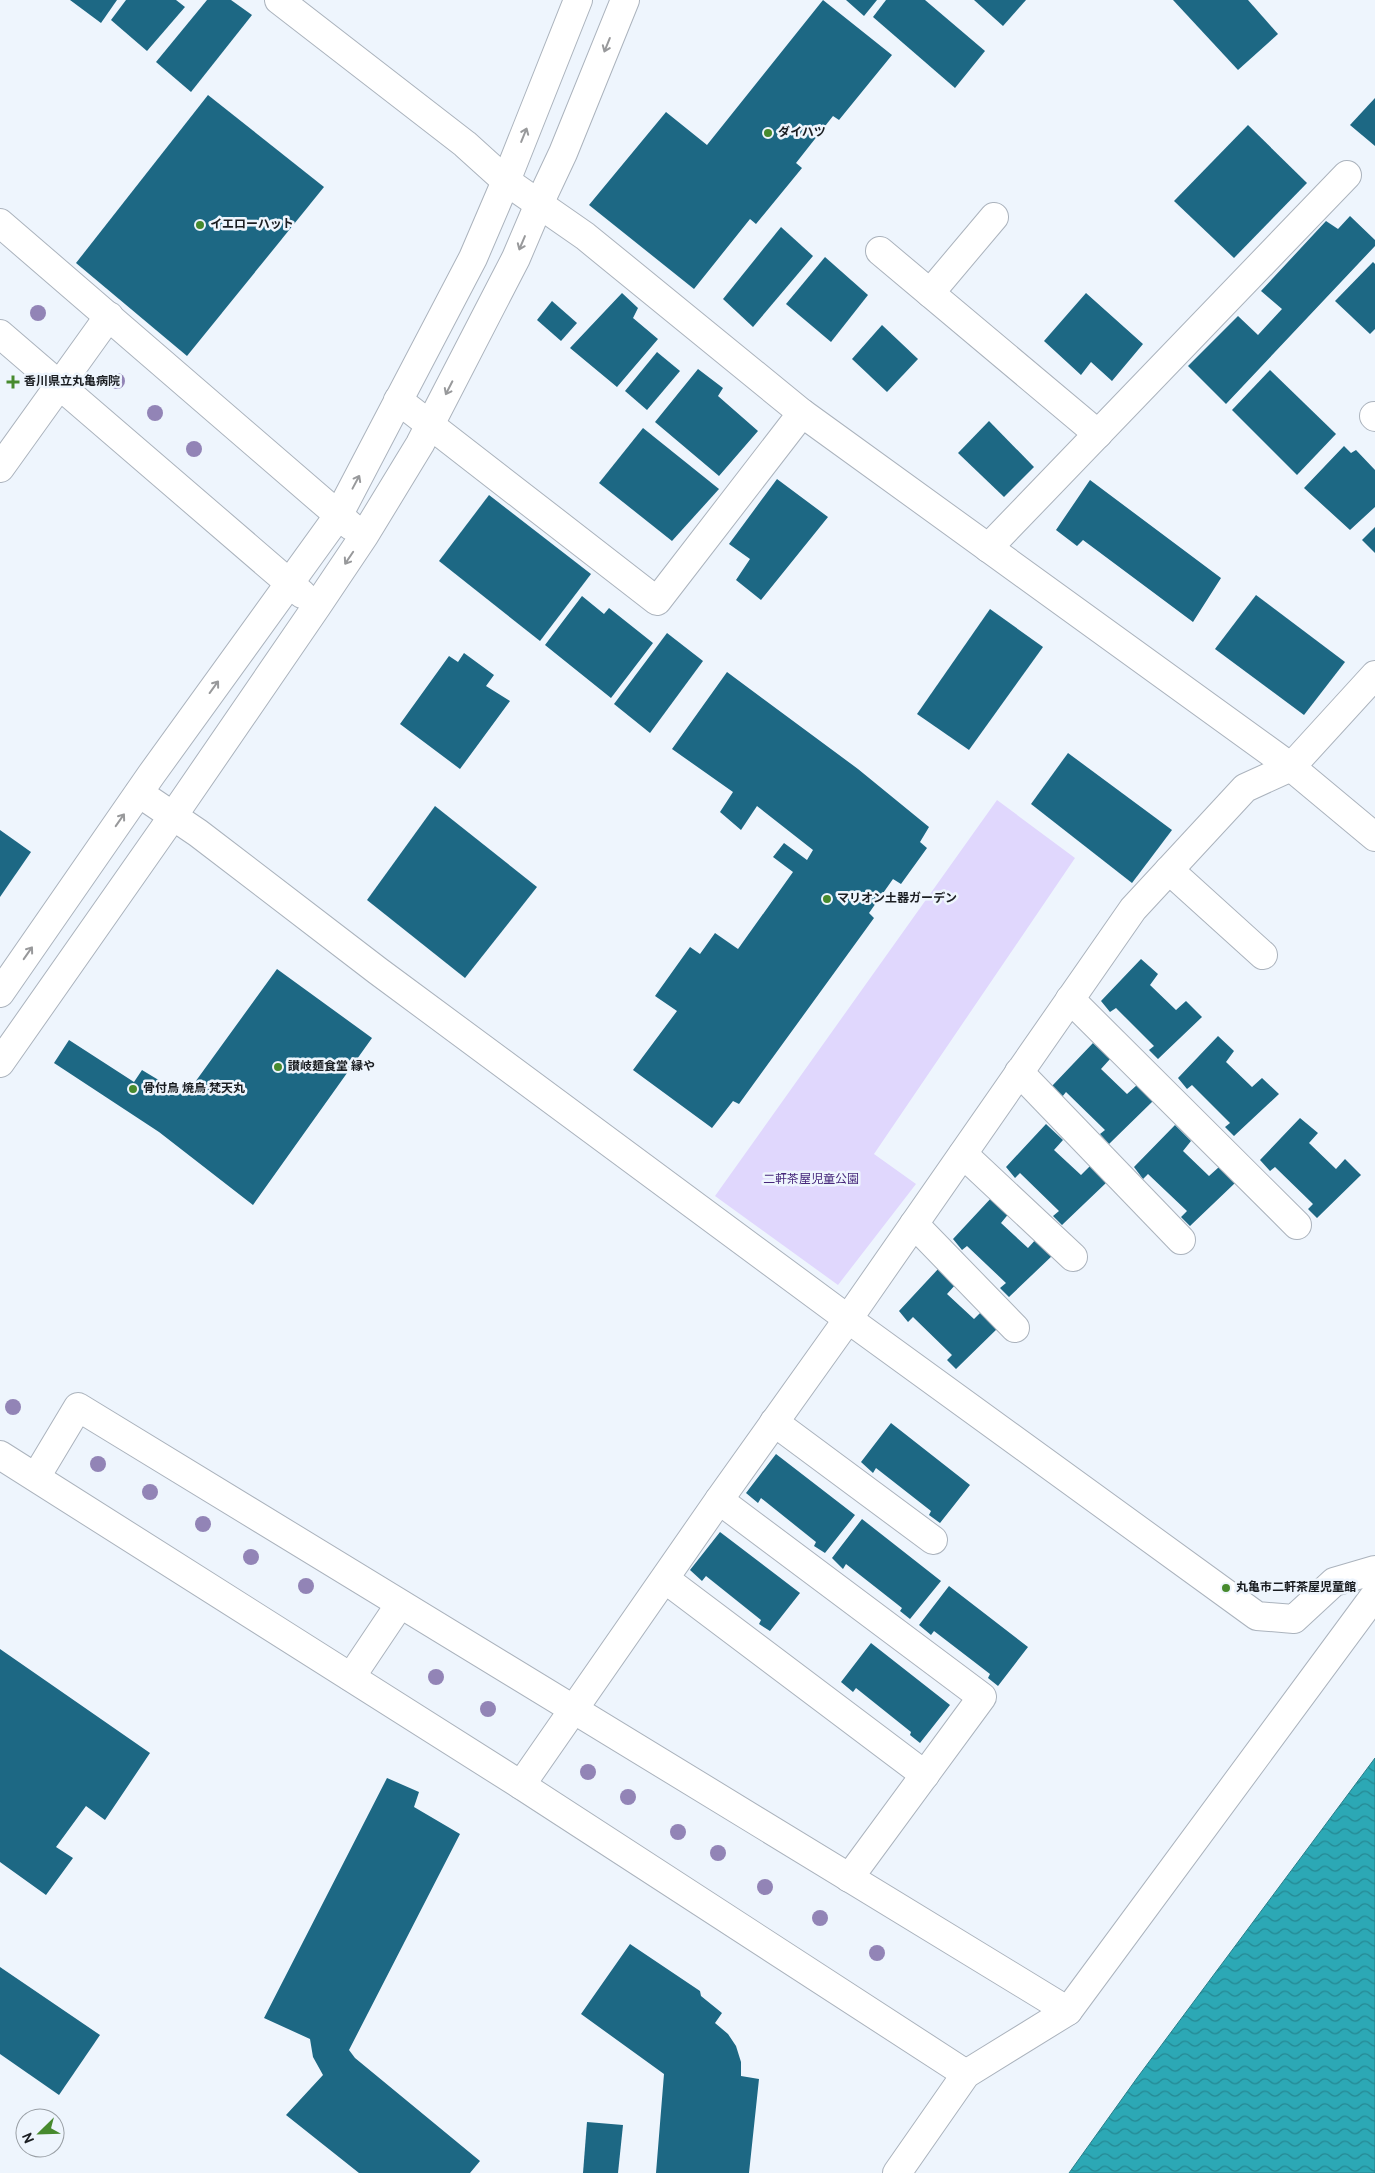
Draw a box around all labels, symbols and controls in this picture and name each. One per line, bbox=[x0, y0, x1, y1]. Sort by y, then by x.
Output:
one-way arrow bbox=[601, 37, 611, 52]
place label: ダイハツ bbox=[778, 125, 826, 141]
marker: ダイハツ bbox=[762, 127, 774, 139]
one-way arrow bbox=[520, 128, 529, 143]
place label: イエローハット bbox=[210, 217, 294, 233]
marker: イエローハット bbox=[194, 219, 206, 231]
one-way arrow bbox=[517, 235, 527, 250]
place label: 香川県立丸亀病院 bbox=[24, 374, 120, 390]
marker: 香川県立丸亀病院 bbox=[6, 375, 20, 389]
one-way arrow bbox=[444, 380, 453, 395]
one-way arrow bbox=[351, 474, 361, 489]
one-way arrow bbox=[344, 551, 354, 565]
one-way arrow bbox=[209, 680, 219, 694]
one-way arrow bbox=[115, 813, 125, 827]
place label: マリオン土器ガーデン bbox=[837, 891, 957, 907]
marker: マリオン土器ガーデン bbox=[821, 893, 833, 905]
one-way arrow bbox=[23, 947, 33, 961]
place label: 讃岐麺食堂 縁や bbox=[288, 1059, 375, 1075]
marker: 讃岐麺食堂 縁や bbox=[272, 1061, 284, 1073]
place label: 骨付鳥 焼鳥 梵天丸 bbox=[143, 1081, 245, 1097]
marker: 骨付鳥 焼鳥 梵天丸 bbox=[127, 1083, 139, 1095]
park label: 二軒茶屋児童公園 bbox=[763, 1172, 859, 1188]
place label: 丸亀市二軒茶屋児童館 bbox=[1236, 1580, 1356, 1596]
marker: 丸亀市二軒茶屋児童館 bbox=[1220, 1582, 1232, 1594]
north arrow bbox=[15, 2108, 65, 2158]
text: N bbox=[20, 2130, 39, 2145]

